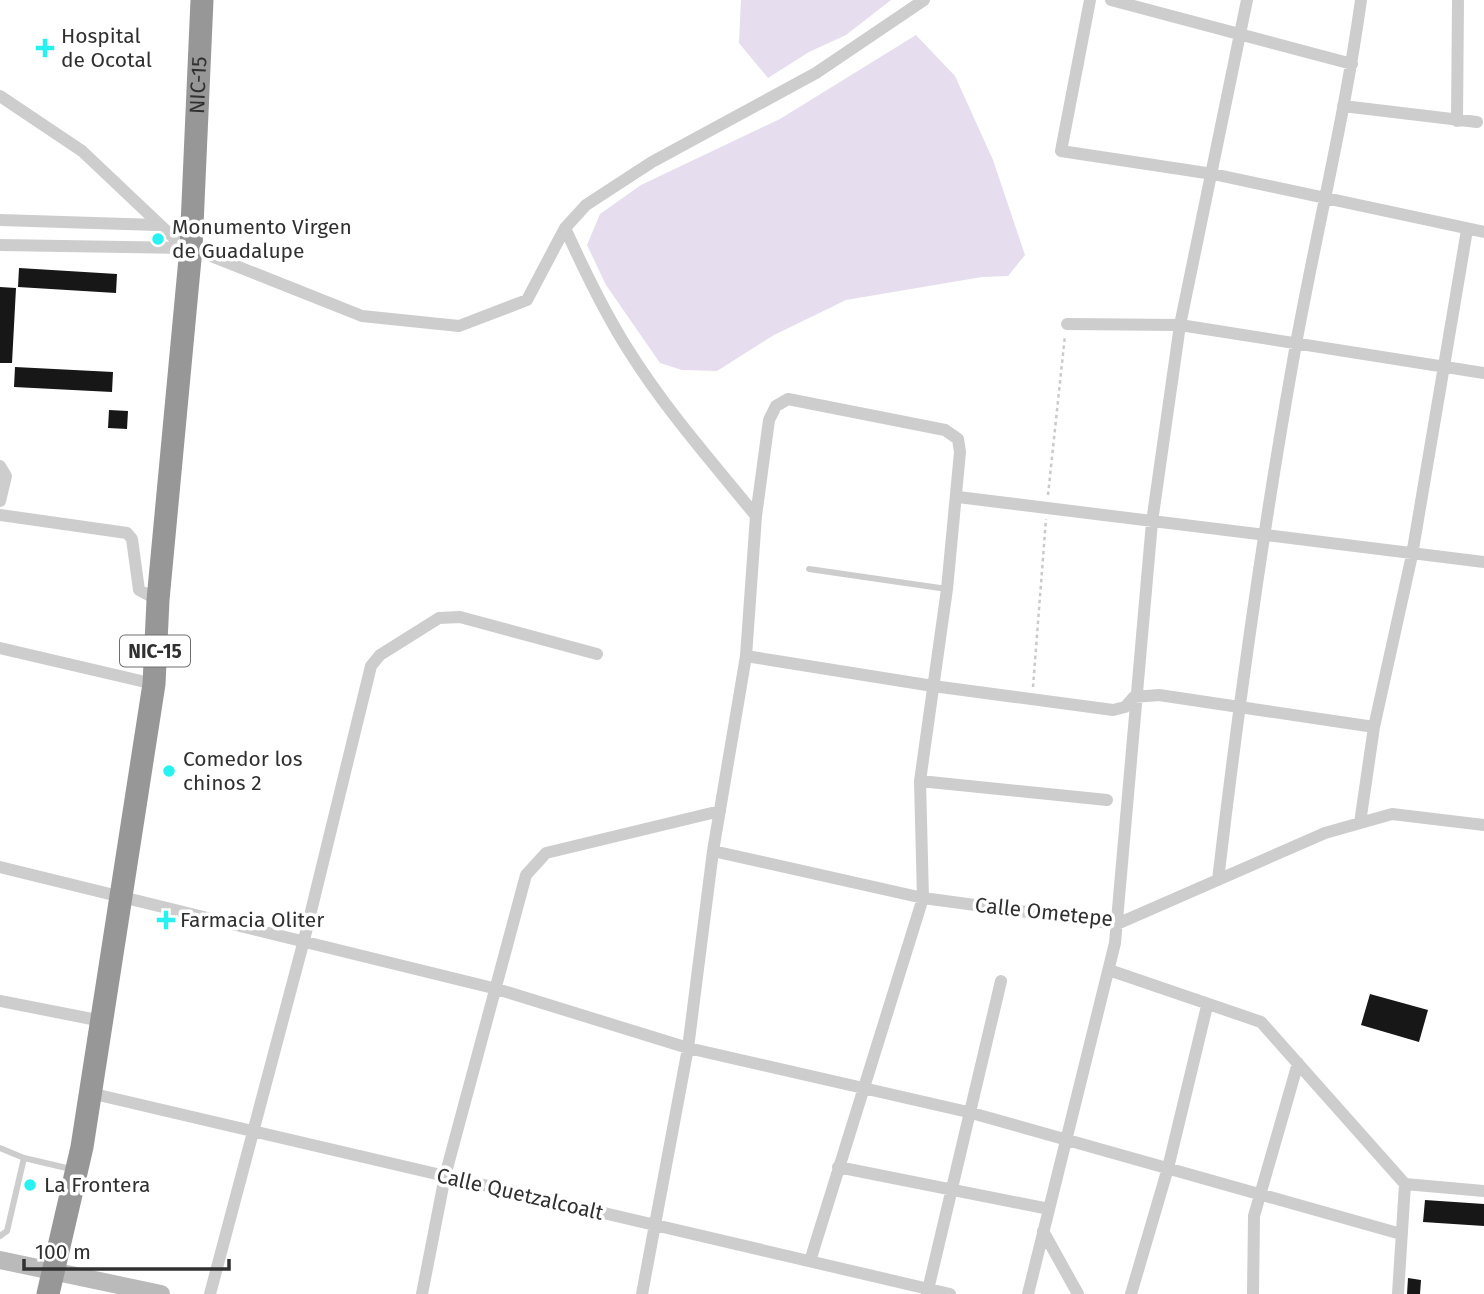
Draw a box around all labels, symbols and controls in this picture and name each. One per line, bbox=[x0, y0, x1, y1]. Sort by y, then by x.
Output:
place label: Hospital de Ocotal bbox=[61, 23, 152, 73]
marker: Hospital de Ocotal bbox=[35, 38, 55, 58]
street label: NIC-15 bbox=[184, 56, 212, 115]
place label: Monumento Virgen de Guadalupe bbox=[172, 214, 352, 264]
marker: Monumento Virgen de Guadalupe bbox=[150, 231, 166, 247]
road number: NIC-15 bbox=[120, 636, 190, 666]
place label: Comedor los chinos 2 bbox=[183, 746, 303, 796]
marker: Comedor los chinos 2 bbox=[161, 763, 177, 779]
street label: Calle Ometepe bbox=[974, 892, 1114, 932]
place label: Farmacia Oliter bbox=[180, 907, 324, 933]
marker: Farmacia Oliter bbox=[158, 912, 174, 928]
street label: Calle Quetzalcoalt bbox=[434, 1162, 606, 1226]
place label: La Frontera bbox=[44, 1172, 150, 1198]
marker: La Frontera bbox=[22, 1177, 38, 1193]
scale bar bbox=[24, 1228, 229, 1272]
text: 100 m bbox=[35, 1239, 91, 1265]

